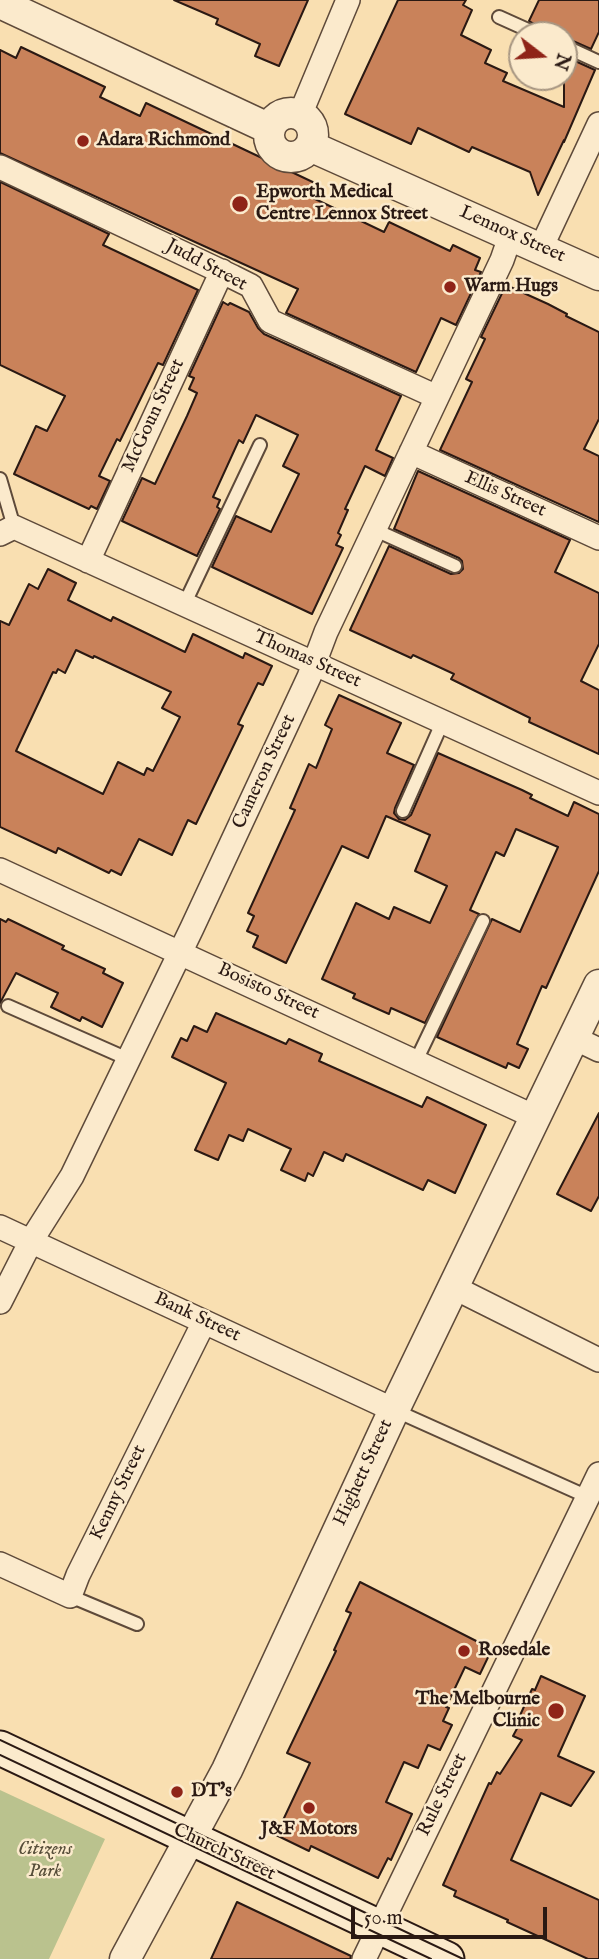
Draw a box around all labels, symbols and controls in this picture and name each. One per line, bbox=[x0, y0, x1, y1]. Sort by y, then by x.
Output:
north arrow bbox=[508, 21, 578, 91]
text: N bbox=[547, 50, 575, 73]
place label: Adara Richmond bbox=[97, 130, 230, 152]
marker: Adara Richmond bbox=[75, 133, 91, 149]
place label: Epworth Medical Centre Lennox Street bbox=[256, 182, 428, 226]
marker: Epworth Medical Centre Lennox Street bbox=[230, 194, 250, 214]
street label: Lennox Street bbox=[456, 202, 568, 268]
street label: Judd Street bbox=[161, 235, 251, 297]
place label: Warm Hugs bbox=[464, 276, 558, 298]
marker: Warm Hugs bbox=[442, 279, 458, 295]
street label: McGoun Street bbox=[118, 356, 190, 476]
street label: Ellis Street bbox=[461, 467, 549, 523]
street label: Thomas Street bbox=[250, 626, 364, 694]
street label: Cameron Street bbox=[229, 711, 301, 833]
street label: Bosisto Street bbox=[214, 959, 322, 1025]
street label: Bank Street bbox=[150, 1288, 244, 1348]
street label: Highett Street bbox=[329, 1416, 399, 1530]
street label: Kenny Street bbox=[86, 1442, 152, 1544]
place label: Rosedale bbox=[478, 1640, 550, 1662]
marker: Rosedale bbox=[456, 1643, 472, 1659]
place label: The Melbourne Clinic bbox=[416, 1689, 540, 1733]
marker: The Melbourne Clinic bbox=[546, 1701, 566, 1721]
street label: Rule Street bbox=[413, 1750, 473, 1840]
place label: DT's bbox=[191, 1781, 232, 1803]
marker: DT's bbox=[169, 1784, 185, 1800]
marker: J&F Motors bbox=[301, 1800, 317, 1816]
street label: Church Street bbox=[169, 1819, 279, 1887]
place label: J&F Motors bbox=[261, 1819, 357, 1841]
park label: Citizens Park bbox=[18, 1839, 72, 1883]
scale bar bbox=[354, 1892, 550, 1936]
text: 50 m bbox=[364, 1905, 403, 1932]

